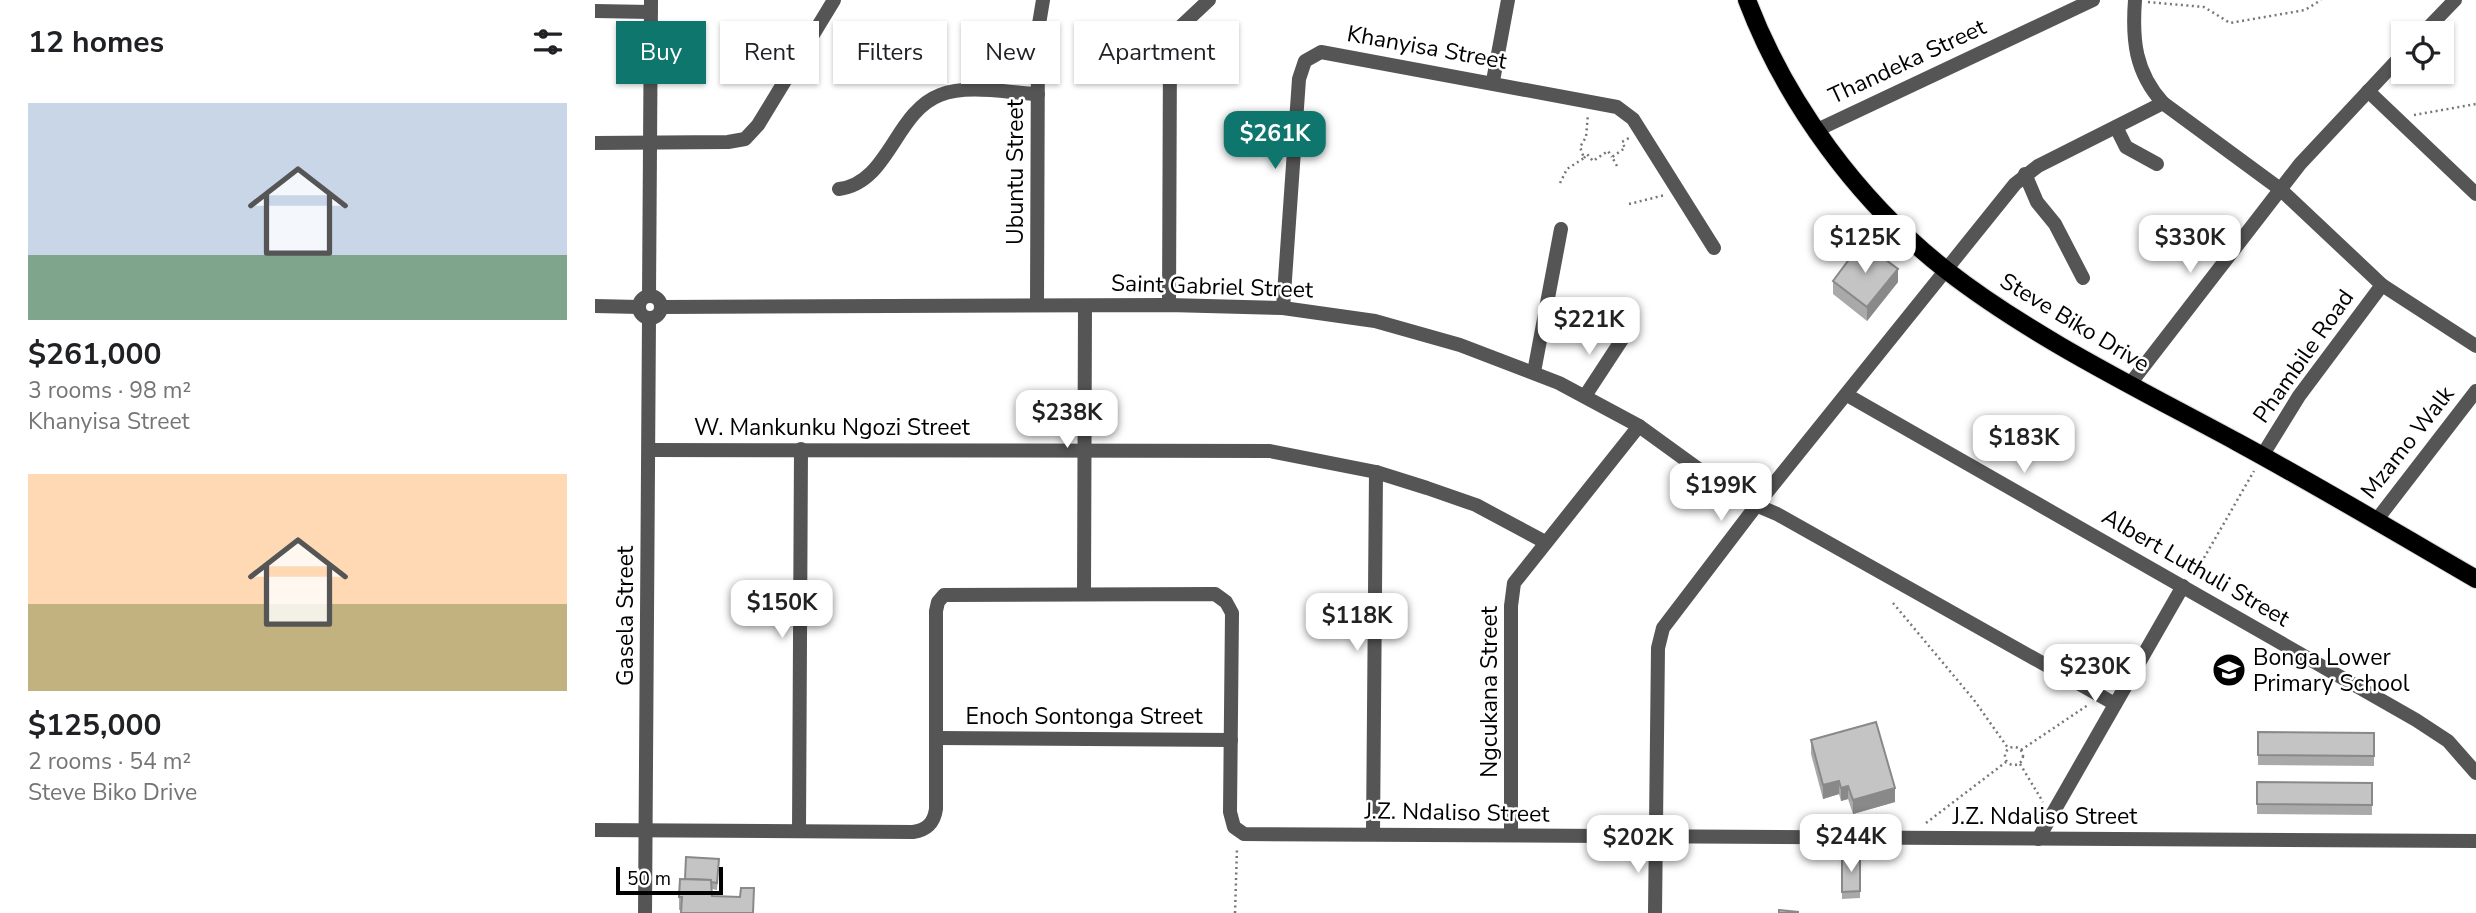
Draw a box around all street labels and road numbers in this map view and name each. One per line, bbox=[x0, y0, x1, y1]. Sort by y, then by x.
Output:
street label: Thandeka Street bbox=[1824, 11, 1992, 111]
street label: Khanyisa Street bbox=[1345, 18, 1510, 77]
street label: Ubuntu Street bbox=[1000, 98, 1031, 245]
street label: Steve Biko Drive bbox=[1994, 266, 2155, 379]
street label: Saint Gabriel Street bbox=[1110, 267, 1315, 306]
street label: Phambile Road bbox=[2246, 283, 2361, 429]
street label: Mzamo Walk bbox=[2354, 379, 2462, 505]
street label: W. Mankunku Ngozi Street bbox=[694, 412, 971, 443]
street label: Albert Luthuli Street bbox=[2096, 501, 2296, 634]
street label: Gasela Street bbox=[610, 545, 641, 686]
street label: Ngcukana Street bbox=[1474, 605, 1505, 778]
street label: Enoch Sontonga Street bbox=[965, 701, 1203, 732]
street label: J.Z. Ndaliso Street bbox=[1363, 795, 1551, 830]
street label: J.Z. Ndaliso Street bbox=[1952, 801, 2138, 832]

